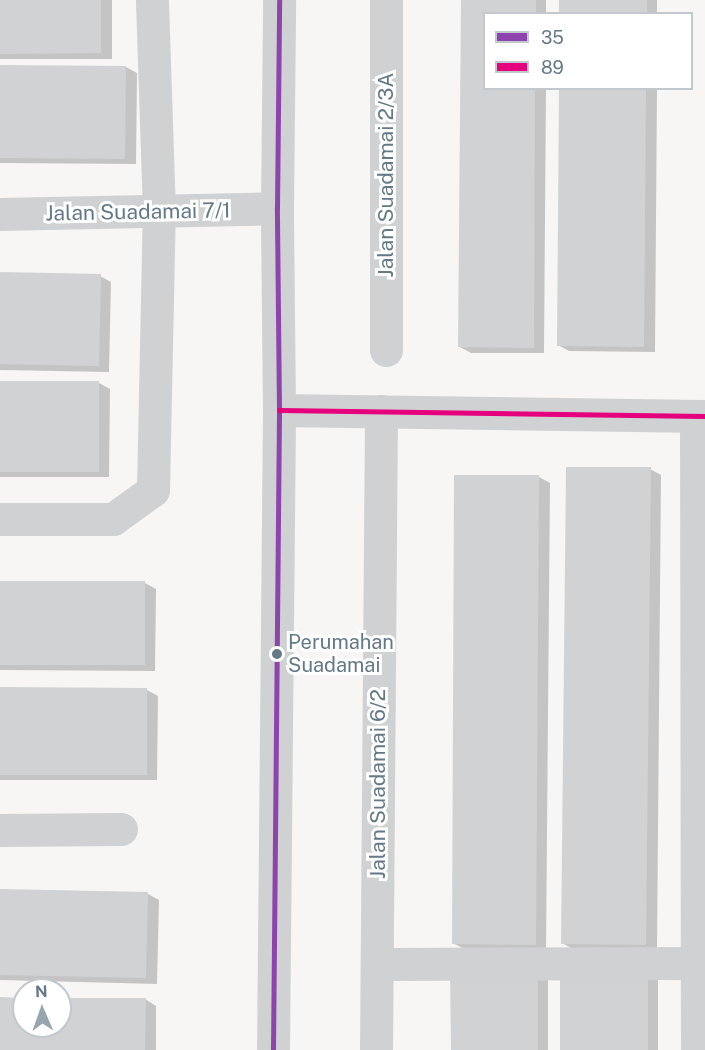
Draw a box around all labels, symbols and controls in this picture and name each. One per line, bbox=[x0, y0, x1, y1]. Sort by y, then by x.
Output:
legend bbox=[483, 12, 693, 90]
text: 35 bbox=[541, 27, 564, 48]
text: 89 bbox=[541, 57, 564, 78]
street label: Jalan Suadamai 2/3A bbox=[373, 73, 399, 277]
street label: Jalan Suadamai 7/1 bbox=[45, 198, 231, 226]
place label: Perumahan Suadamai bbox=[288, 630, 394, 677]
marker: Perumahan Suadamai bbox=[271, 648, 283, 660]
street label: Jalan Suadamai 6/2 bbox=[365, 689, 391, 879]
north arrow bbox=[12, 978, 72, 1038]
text: N bbox=[35, 982, 48, 1001]

